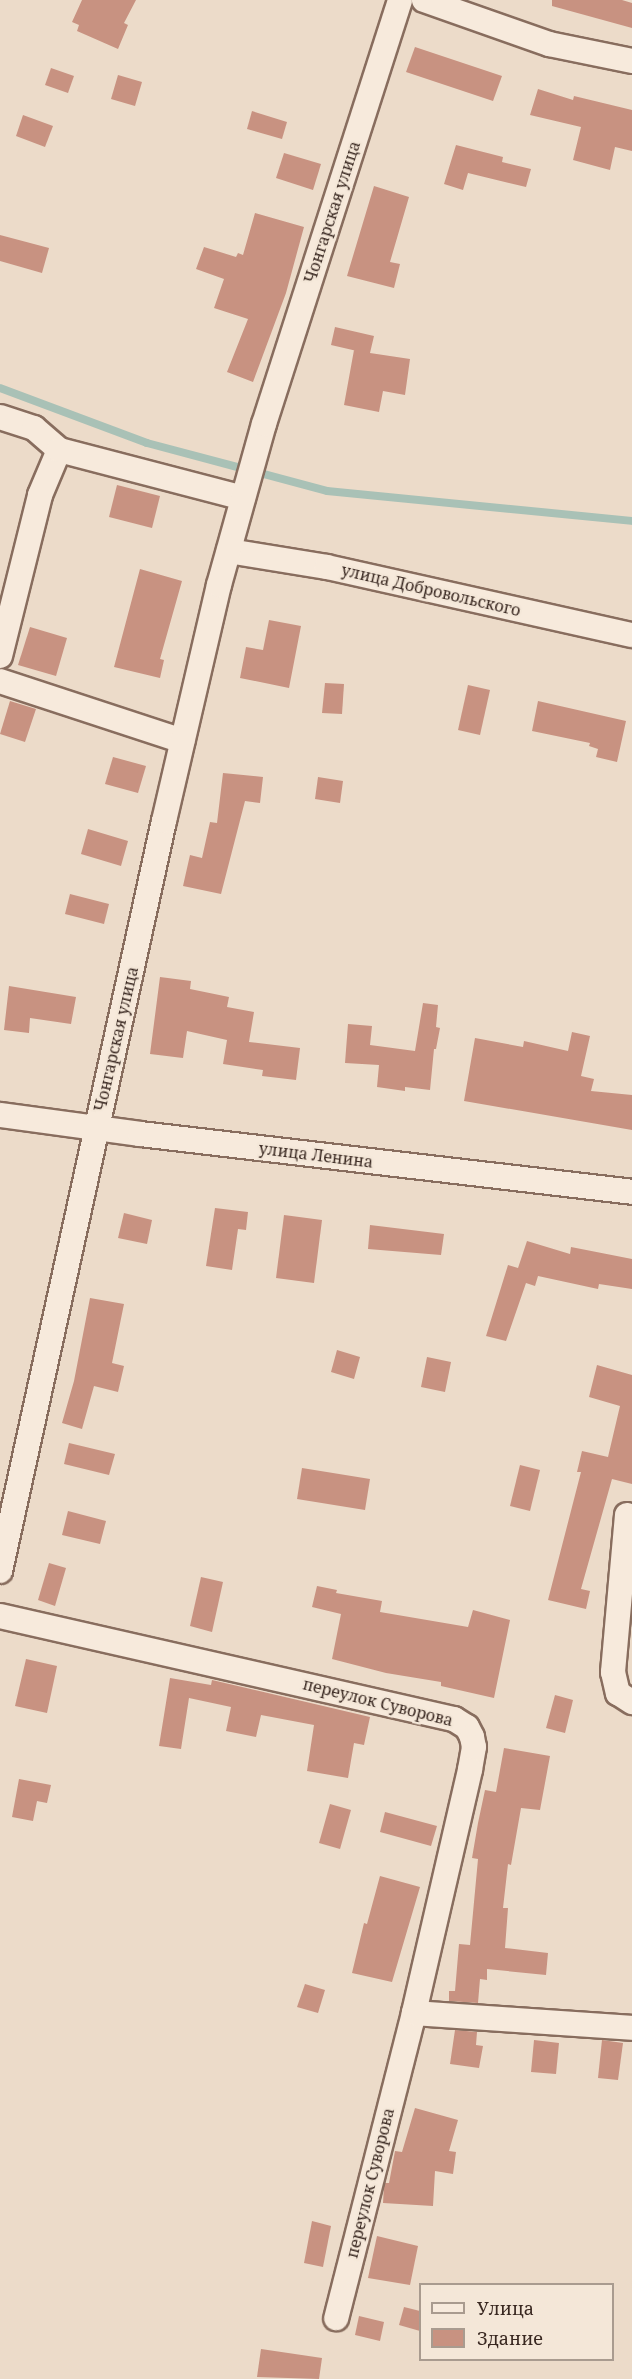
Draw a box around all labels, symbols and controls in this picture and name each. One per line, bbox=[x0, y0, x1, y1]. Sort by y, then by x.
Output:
street label: Чонгарская улица bbox=[300, 139, 364, 285]
street label: улица Добровольского bbox=[340, 560, 522, 620]
street label: Чонгарская улица bbox=[90, 965, 142, 1113]
street label: улица Ленина bbox=[258, 1138, 374, 1172]
street label: переулок Суворова bbox=[301, 1674, 455, 1730]
street label: переулок Суворова bbox=[342, 2106, 398, 2260]
legend bbox=[419, 2283, 614, 2361]
text: Улица bbox=[477, 2296, 534, 2320]
text: Здание bbox=[477, 2326, 543, 2350]

